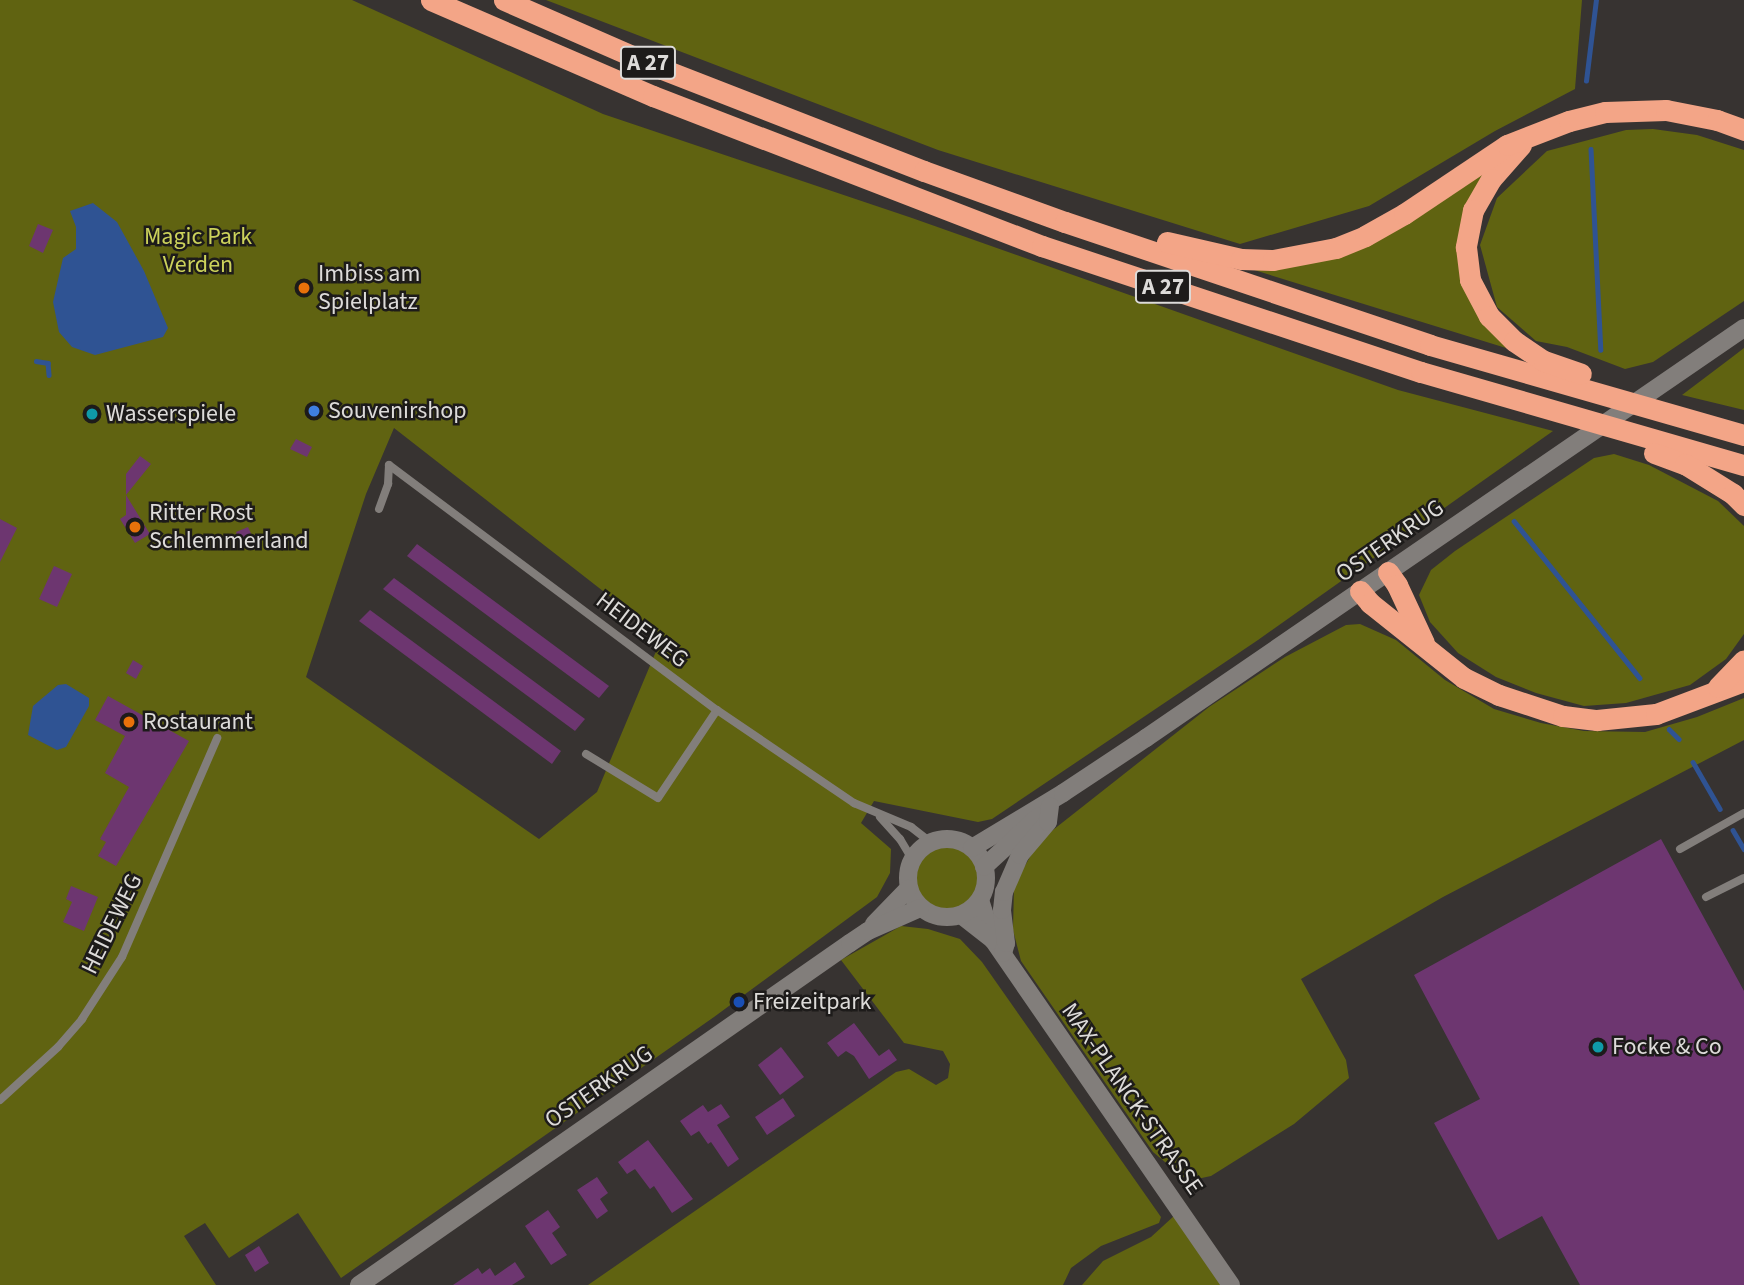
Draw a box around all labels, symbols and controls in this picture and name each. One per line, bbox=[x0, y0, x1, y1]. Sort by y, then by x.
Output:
road number: A 27 bbox=[618, 44, 678, 82]
park label: Magic Park Verden bbox=[144, 223, 252, 279]
place label: Imbiss am Spielplatz bbox=[318, 260, 420, 316]
road number: A 27 bbox=[1133, 268, 1193, 306]
marker: Imbiss am Spielplatz bbox=[296, 280, 312, 296]
place label: Souvenirshop bbox=[328, 397, 467, 425]
place label: Wasserspiele bbox=[106, 400, 236, 428]
marker: Souvenirshop bbox=[306, 403, 322, 419]
marker: Wasserspiele bbox=[84, 406, 100, 422]
street label: OSTERKRUG bbox=[1330, 493, 1450, 589]
place label: Ritter Rost Schlemmerland bbox=[149, 499, 309, 555]
marker: Ritter Rost Schlemmerland bbox=[127, 519, 143, 535]
street label: HEIDEWEG bbox=[590, 586, 694, 674]
place label: Rostaurant bbox=[143, 708, 253, 736]
marker: Rostaurant bbox=[121, 714, 137, 730]
street label: HEIDEWEG bbox=[75, 869, 149, 979]
place label: Freizeitpark bbox=[753, 988, 871, 1016]
marker: Freizeitpark bbox=[731, 994, 747, 1010]
street label: MAX-PLANCK-STRASSE bbox=[1055, 998, 1209, 1200]
place label: Focke & Co bbox=[1612, 1033, 1722, 1061]
street label: OSTERKRUG bbox=[539, 1039, 659, 1135]
marker: Focke & Co bbox=[1590, 1039, 1606, 1055]

